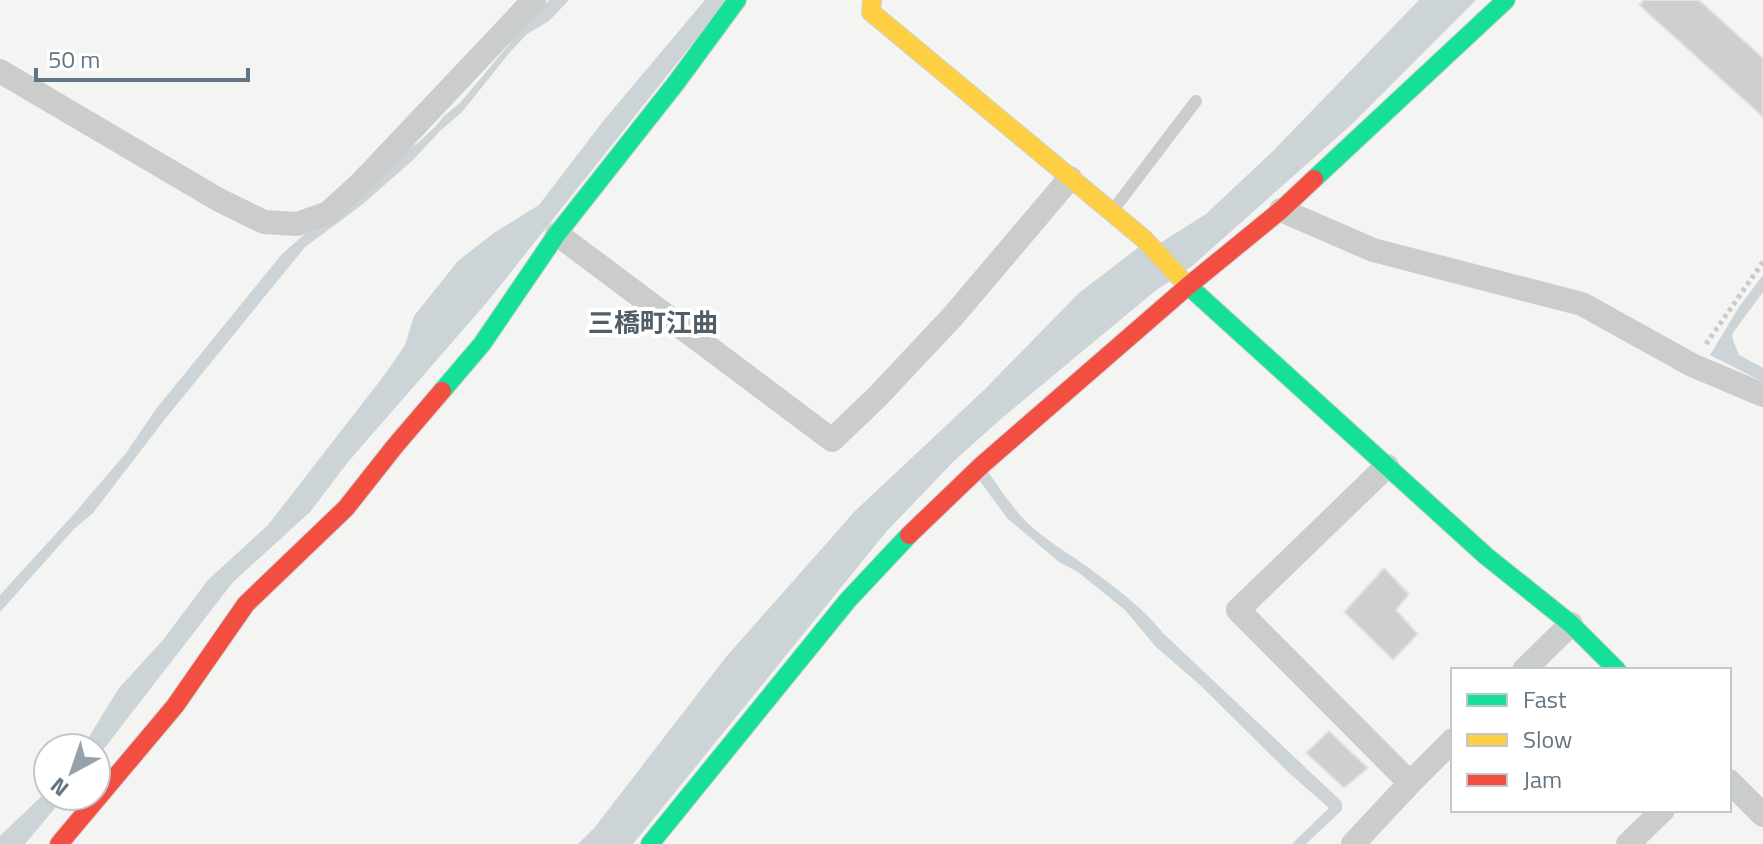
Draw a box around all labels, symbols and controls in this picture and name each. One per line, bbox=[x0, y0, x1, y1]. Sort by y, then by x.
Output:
scale bar bbox=[36, 32, 248, 82]
text: 50 m bbox=[48, 41, 100, 77]
district label: 三橋町江曲 bbox=[588, 303, 718, 342]
legend bbox=[1451, 668, 1731, 812]
text: Fast bbox=[1523, 681, 1567, 717]
text: Slow bbox=[1523, 721, 1572, 757]
north arrow bbox=[32, 732, 112, 812]
text: Jam bbox=[1523, 761, 1562, 797]
text: N bbox=[42, 769, 76, 805]

